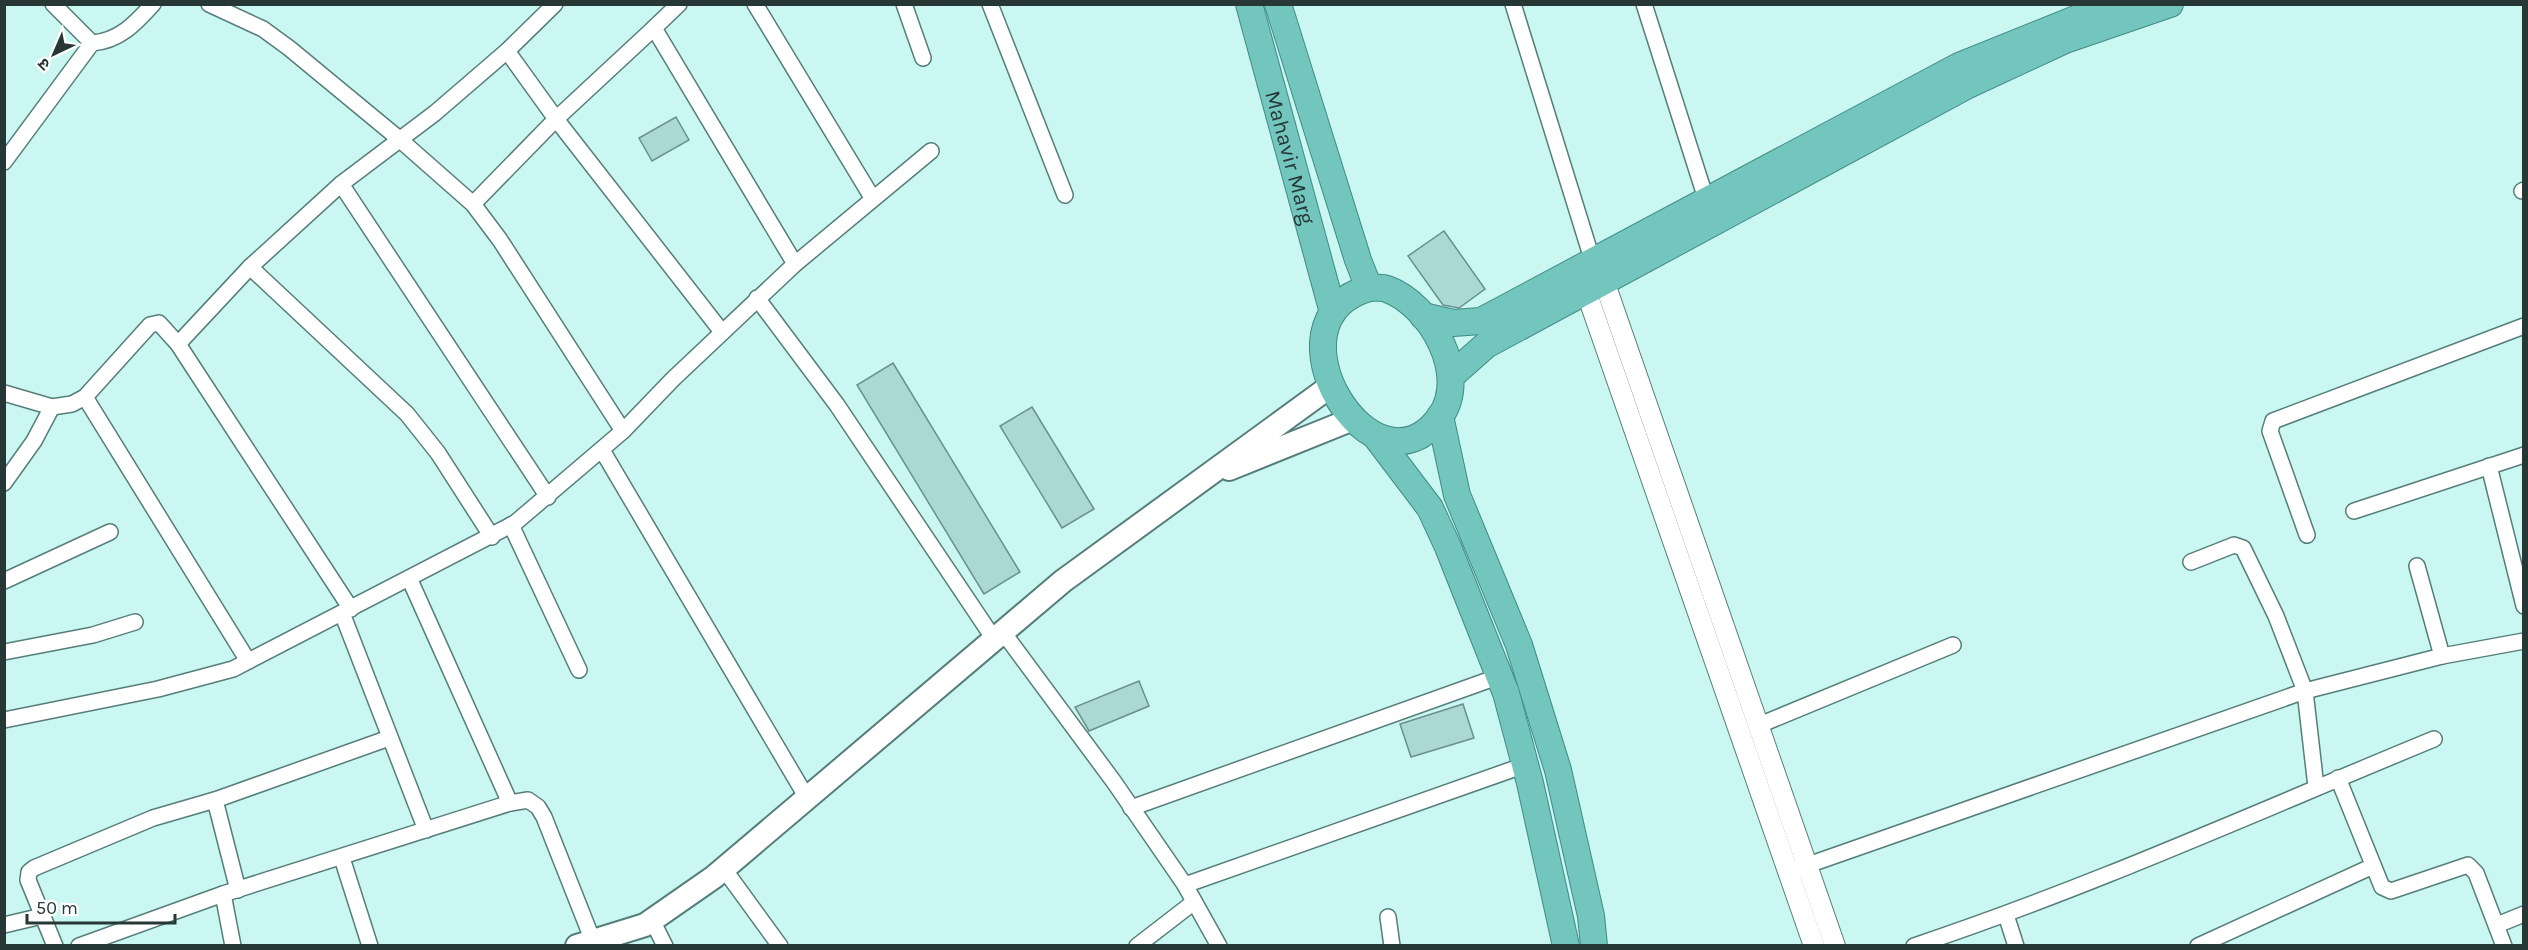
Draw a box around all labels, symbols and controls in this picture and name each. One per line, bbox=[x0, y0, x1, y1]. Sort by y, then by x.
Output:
north arrow bbox=[24, 24, 84, 84]
text: उ bbox=[34, 54, 54, 75]
street label: Mahavir Marg bbox=[1259, 88, 1321, 228]
scale bar bbox=[27, 887, 176, 925]
text: 50 m bbox=[36, 897, 78, 919]

